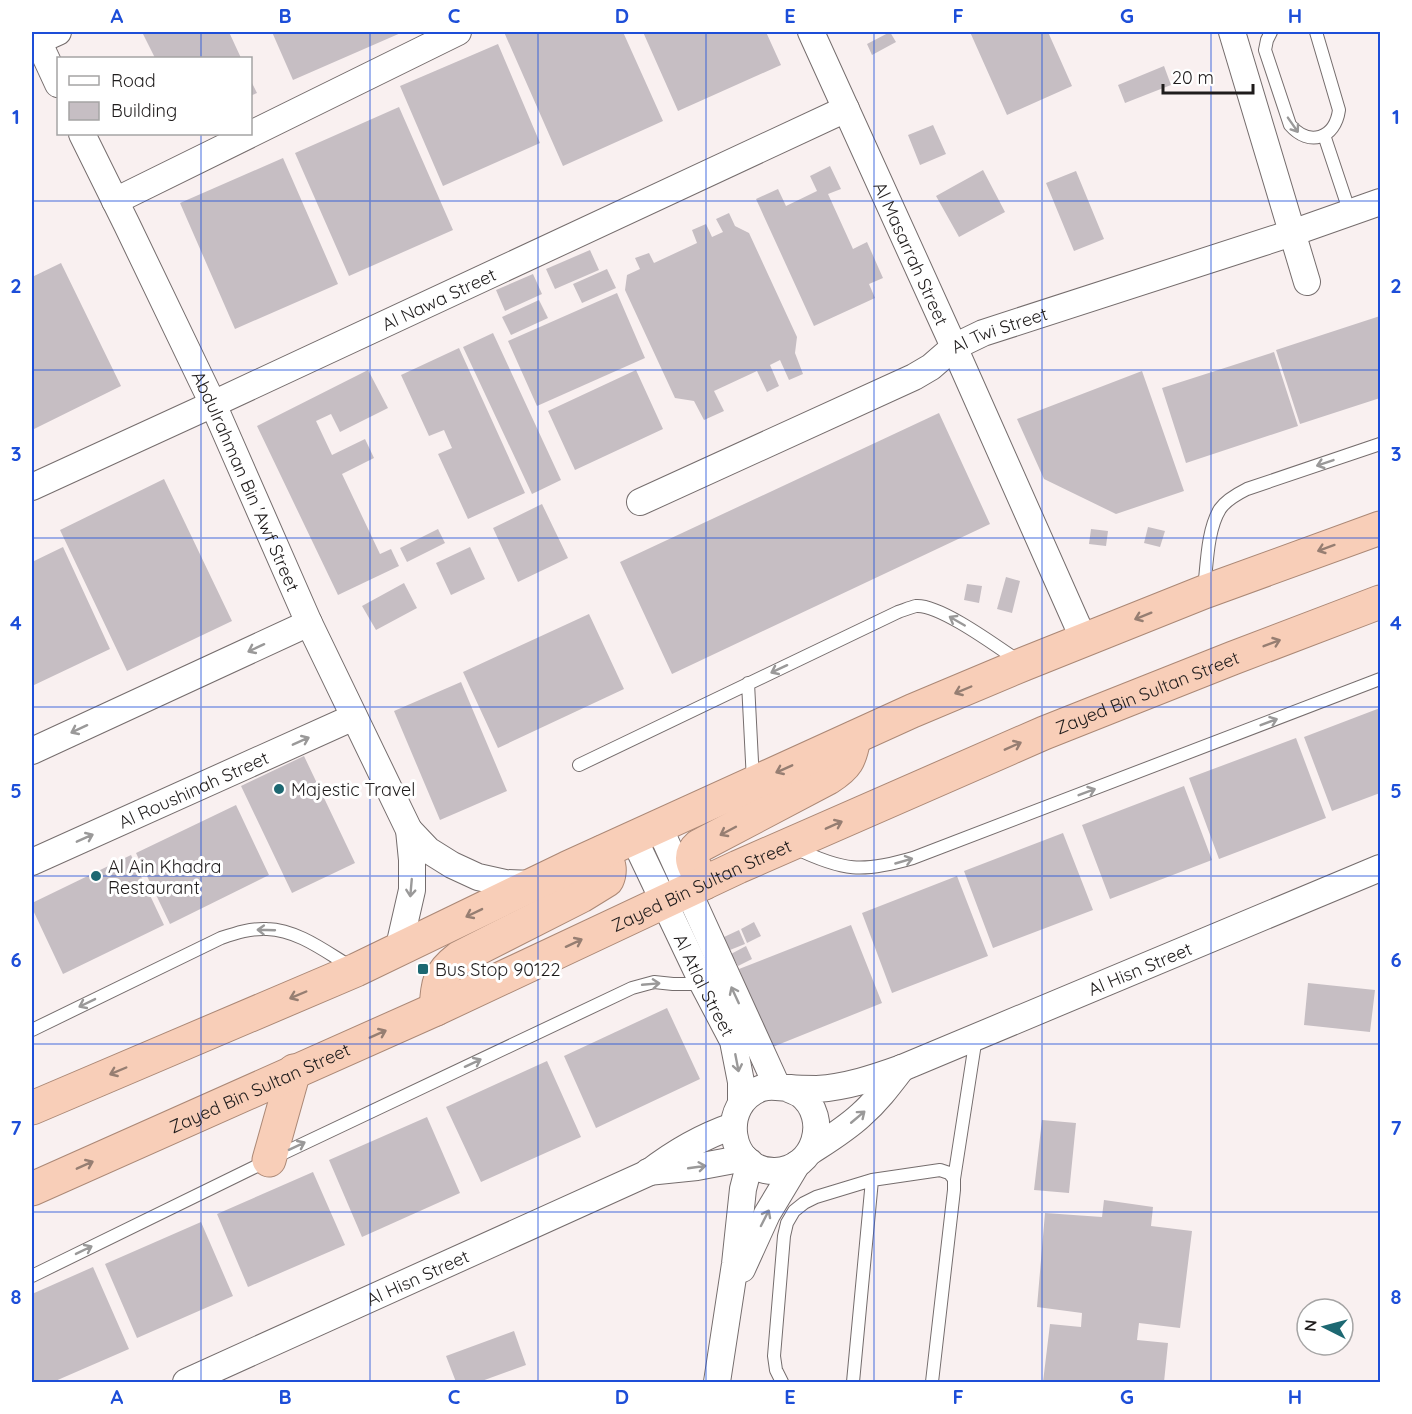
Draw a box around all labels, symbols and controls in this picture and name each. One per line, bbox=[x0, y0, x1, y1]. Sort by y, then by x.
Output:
text: A bbox=[111, 3, 124, 28]
text: B bbox=[278, 3, 292, 28]
text: C bbox=[448, 3, 461, 28]
text: D bbox=[615, 3, 629, 28]
text: E bbox=[784, 3, 796, 28]
text: F bbox=[952, 3, 964, 28]
text: G bbox=[1120, 3, 1134, 28]
text: H bbox=[1288, 3, 1302, 28]
legend bbox=[57, 57, 252, 135]
scale bar bbox=[1163, 57, 1253, 95]
text: 20 m bbox=[1172, 66, 1214, 89]
text: Road bbox=[111, 69, 156, 92]
text: Building bbox=[111, 99, 177, 122]
text: 1 bbox=[12, 104, 20, 129]
text: 1 bbox=[1392, 104, 1400, 129]
one-way arrow bbox=[1286, 117, 1299, 133]
street label: Al Masarrah Street bbox=[869, 178, 954, 329]
street label: Al Nawa Street bbox=[378, 262, 499, 335]
text: 2 bbox=[10, 273, 22, 298]
text: 2 bbox=[1390, 273, 1402, 298]
street label: Al Twi Street bbox=[947, 301, 1050, 358]
street label: Abdulrahman Bin 'Awf Street bbox=[187, 367, 305, 595]
text: 3 bbox=[11, 441, 21, 466]
text: 3 bbox=[1391, 441, 1401, 466]
one-way arrow bbox=[1316, 458, 1335, 469]
one-way arrow bbox=[1317, 543, 1335, 554]
text: 4 bbox=[10, 610, 22, 635]
text: 4 bbox=[1390, 610, 1402, 635]
one-way arrow bbox=[1134, 611, 1153, 622]
one-way arrow bbox=[949, 615, 966, 627]
one-way arrow bbox=[1262, 637, 1280, 648]
one-way arrow bbox=[247, 642, 265, 654]
street label: Zayed Bin Sultan Street bbox=[1052, 645, 1242, 739]
one-way arrow bbox=[770, 663, 788, 675]
one-way arrow bbox=[954, 685, 972, 696]
one-way arrow bbox=[1259, 715, 1278, 726]
one-way arrow bbox=[70, 724, 88, 735]
one-way arrow bbox=[291, 735, 309, 746]
one-way arrow bbox=[1003, 740, 1021, 752]
street label: Al Roushinah Street bbox=[115, 746, 272, 833]
one-way arrow bbox=[776, 764, 794, 776]
text: 5 bbox=[10, 778, 22, 803]
place label: Majestic Travel bbox=[291, 778, 415, 801]
text: 5 bbox=[1390, 778, 1402, 803]
marker: Majestic Travel bbox=[272, 782, 286, 796]
one-way arrow bbox=[1077, 785, 1096, 796]
one-way arrow bbox=[824, 819, 843, 830]
one-way arrow bbox=[720, 825, 737, 837]
one-way arrow bbox=[75, 832, 93, 844]
street label: Zayed Bin Sultan Street bbox=[607, 834, 795, 936]
place label: Al Ain Khadra Restaurant bbox=[108, 855, 221, 899]
one-way arrow bbox=[895, 855, 914, 866]
marker: Al Ain Khadra Restaurant bbox=[89, 869, 103, 883]
one-way arrow bbox=[405, 878, 416, 898]
one-way arrow bbox=[466, 908, 484, 920]
one-way arrow bbox=[257, 925, 276, 936]
street label: Al Atlal Street bbox=[669, 930, 740, 1040]
one-way arrow bbox=[565, 937, 583, 949]
street label: Al Hisn Street bbox=[1084, 937, 1195, 1000]
text: 6 bbox=[10, 947, 22, 972]
text: 6 bbox=[1390, 947, 1402, 972]
place label: Bus Stop 90122 bbox=[435, 958, 561, 981]
marker: Bus Stop 90122 bbox=[416, 962, 430, 976]
one-way arrow bbox=[640, 978, 660, 989]
one-way arrow bbox=[729, 987, 741, 1005]
one-way arrow bbox=[289, 990, 307, 1001]
one-way arrow bbox=[79, 998, 97, 1009]
one-way arrow bbox=[368, 1028, 387, 1039]
street label: Zayed Bin Sultan Street bbox=[165, 1037, 353, 1138]
one-way arrow bbox=[732, 1053, 743, 1072]
one-way arrow bbox=[464, 1056, 482, 1068]
one-way arrow bbox=[109, 1067, 127, 1078]
one-way arrow bbox=[850, 1110, 865, 1124]
text: 7 bbox=[11, 1115, 22, 1140]
text: 7 bbox=[1391, 1115, 1402, 1140]
one-way arrow bbox=[288, 1140, 306, 1152]
one-way arrow bbox=[75, 1159, 93, 1170]
one-way arrow bbox=[687, 1161, 706, 1172]
one-way arrow bbox=[759, 1210, 771, 1228]
one-way arrow bbox=[75, 1244, 93, 1255]
street label: Al Hisn Street bbox=[362, 1244, 473, 1311]
text: 8 bbox=[11, 1284, 22, 1309]
text: 8 bbox=[1391, 1284, 1402, 1309]
north arrow bbox=[1295, 1297, 1355, 1357]
text: N bbox=[1300, 1319, 1321, 1332]
text: A bbox=[111, 1384, 124, 1409]
text: B bbox=[278, 1384, 292, 1409]
text: C bbox=[448, 1384, 461, 1409]
text: D bbox=[615, 1384, 629, 1409]
text: E bbox=[784, 1384, 796, 1409]
text: F bbox=[952, 1384, 964, 1409]
text: G bbox=[1120, 1384, 1134, 1409]
text: H bbox=[1288, 1384, 1302, 1409]

